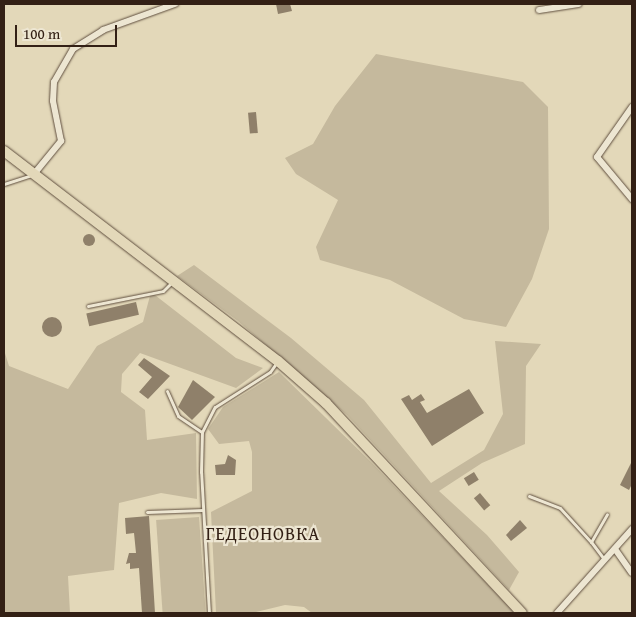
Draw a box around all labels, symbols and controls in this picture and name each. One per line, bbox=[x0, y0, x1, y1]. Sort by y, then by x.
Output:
scale bar bbox=[18, 15, 120, 47]
text: 100 m bbox=[23, 23, 60, 44]
district label: ГЕДЕОНОВКА bbox=[205, 523, 321, 545]

